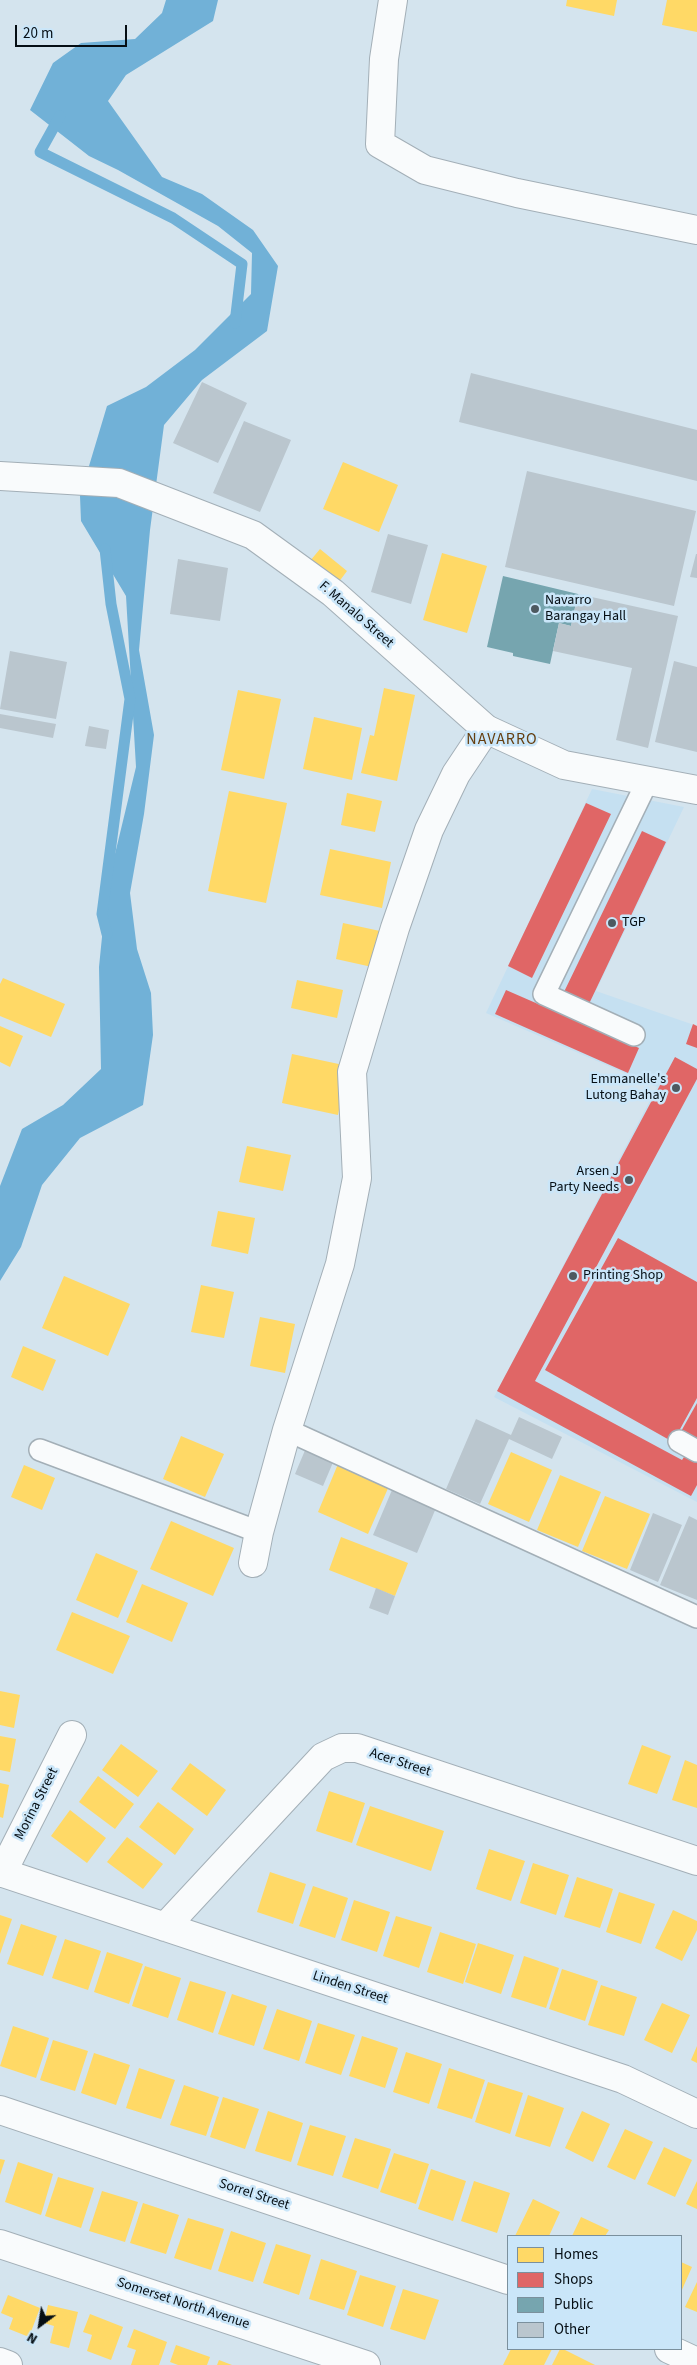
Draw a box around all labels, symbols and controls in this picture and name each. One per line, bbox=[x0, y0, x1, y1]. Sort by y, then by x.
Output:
scale bar bbox=[18, 15, 130, 47]
text: 20 m bbox=[23, 23, 53, 44]
street label: F. Manalo Street bbox=[315, 578, 397, 652]
place label: Navarro Barangay Hall bbox=[545, 593, 626, 626]
marker: Navarro Barangay Hall bbox=[529, 603, 541, 615]
district label: NAVARRO bbox=[465, 730, 539, 750]
place label: TGP bbox=[622, 915, 646, 931]
marker: TGP bbox=[606, 917, 618, 929]
place label: Emmanelle's Lutong Bahay bbox=[586, 1072, 666, 1104]
marker: Emmanelle's Lutong Bahay bbox=[670, 1082, 682, 1094]
place label: Arsen J Party Needs bbox=[549, 1164, 619, 1196]
marker: Arsen J Party Needs bbox=[623, 1174, 635, 1186]
place label: Printing Shop bbox=[583, 1268, 663, 1284]
marker: Printing Shop bbox=[567, 1270, 579, 1282]
street label: Acer Street bbox=[367, 1745, 433, 1781]
street label: Morina Street bbox=[12, 1765, 62, 1843]
street label: Linden Street bbox=[310, 1968, 390, 2008]
street label: Sorrel Street bbox=[217, 2176, 291, 2214]
legend bbox=[507, 2235, 682, 2350]
text: Homes bbox=[554, 2244, 598, 2265]
text: Shops bbox=[554, 2269, 593, 2290]
street label: Somerset North Avenue bbox=[115, 2275, 251, 2333]
text: Public bbox=[554, 2294, 593, 2315]
north arrow bbox=[15, 2300, 65, 2350]
text: Other bbox=[554, 2319, 590, 2340]
text: N bbox=[23, 2327, 41, 2349]

